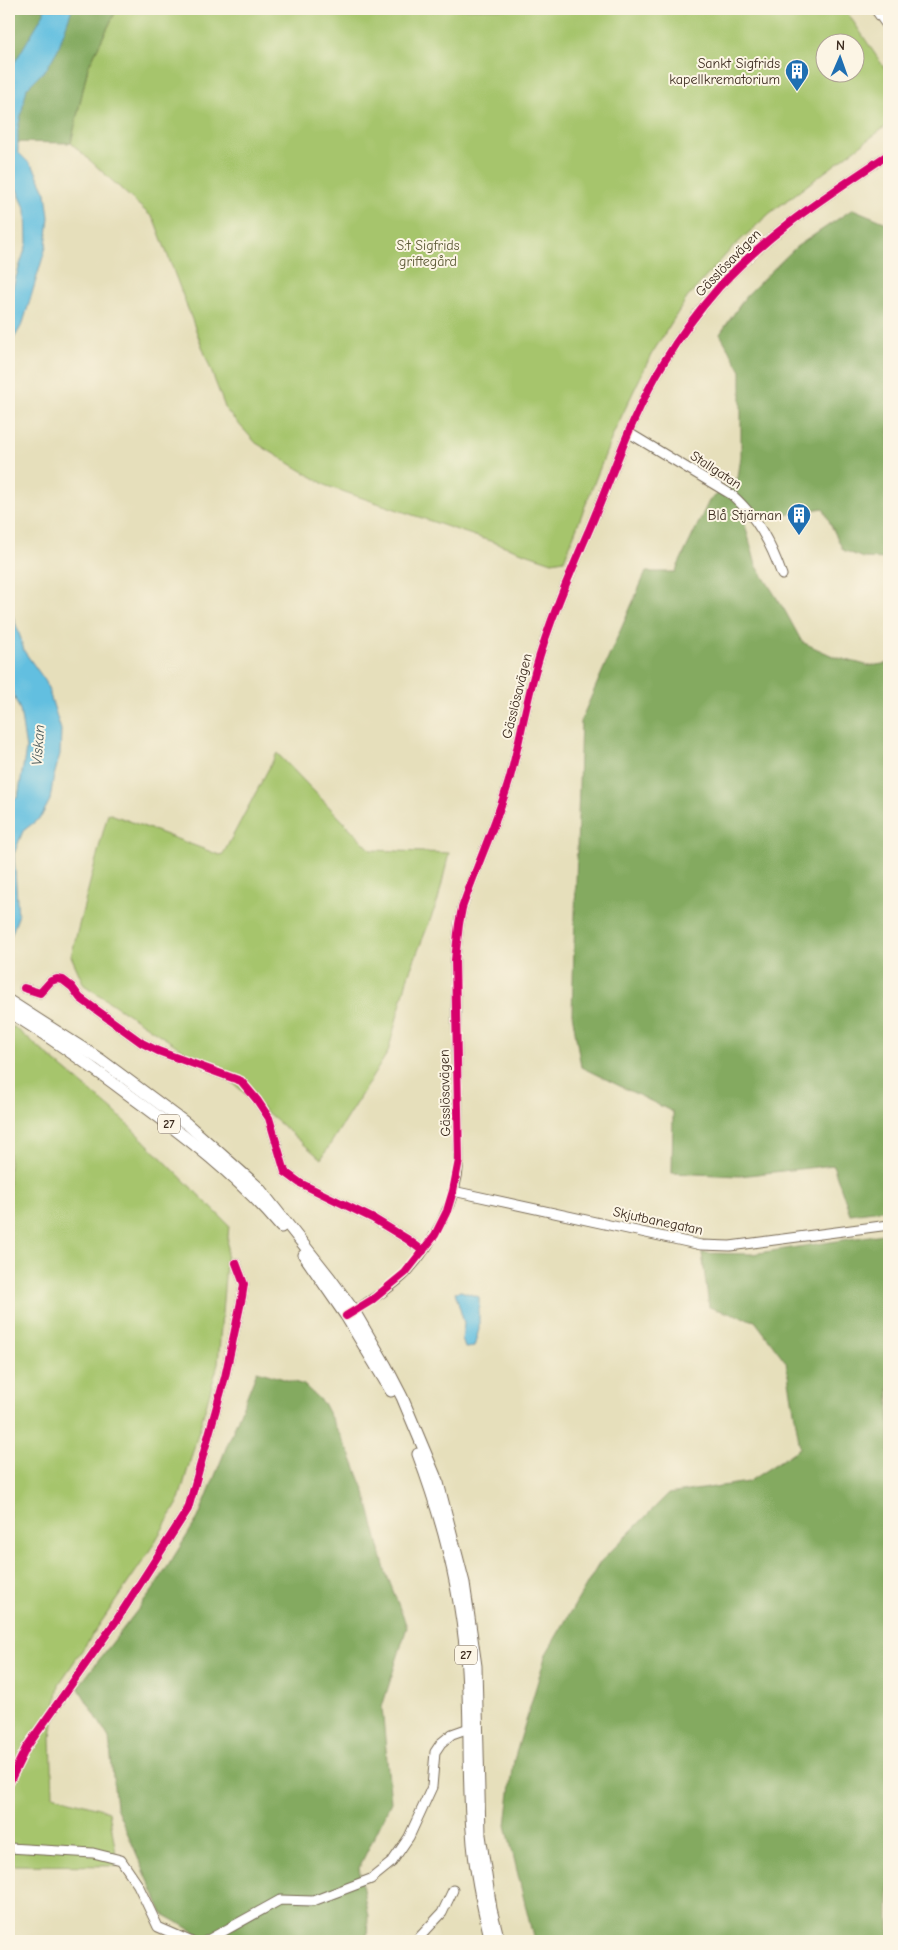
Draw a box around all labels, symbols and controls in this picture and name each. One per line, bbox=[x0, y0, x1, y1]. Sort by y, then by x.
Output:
north arrow bbox=[816, 32, 866, 82]
text: N bbox=[836, 37, 845, 54]
place label: Sankt Sigfrids kapellkrematorium bbox=[669, 55, 780, 88]
building icon: Sankt Sigfrids kapellkrematorium bbox=[784, 58, 810, 92]
street label: Gässlösavägen bbox=[692, 226, 764, 300]
park label: S:t Sigfrids griftegård bbox=[396, 237, 460, 270]
street label: Stallgatan bbox=[687, 447, 745, 493]
building icon: Blå Stjärnan bbox=[786, 502, 812, 536]
place label: Blå Stjärnan bbox=[708, 507, 782, 524]
street label: Gässlösavägen bbox=[498, 652, 536, 740]
water label: Viskan bbox=[28, 724, 48, 766]
street label: Gässlösavägen bbox=[436, 1049, 454, 1137]
road number: 27 bbox=[158, 1114, 180, 1134]
street label: Skjutbanegatan bbox=[611, 1203, 705, 1239]
road number: 27 bbox=[455, 1646, 477, 1664]

